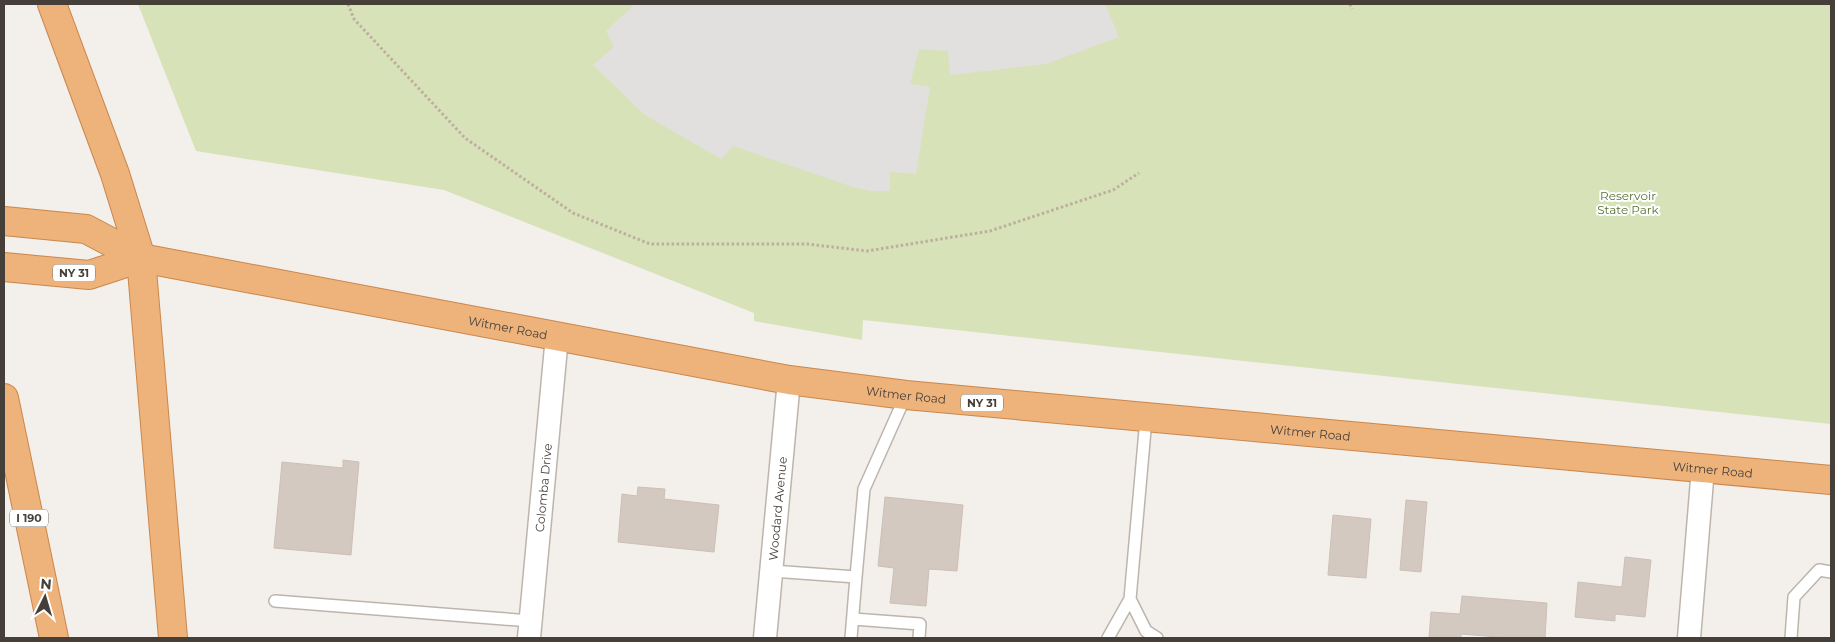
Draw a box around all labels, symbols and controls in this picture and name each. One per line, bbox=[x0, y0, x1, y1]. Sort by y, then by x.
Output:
park label: Reservoir State Park bbox=[1597, 188, 1660, 217]
road number: NY 31 bbox=[53, 264, 95, 282]
street label: Witmer Road bbox=[467, 312, 549, 342]
street label: Witmer Road bbox=[865, 382, 947, 406]
road number: NY 31 bbox=[961, 394, 1003, 412]
street label: Witmer Road bbox=[1270, 421, 1351, 443]
street label: Colomba Drive bbox=[531, 443, 555, 533]
street label: Woodard Avenue bbox=[765, 456, 789, 561]
street label: Witmer Road bbox=[1672, 458, 1753, 480]
road number: I 190 bbox=[10, 509, 48, 526]
north arrow bbox=[20, 572, 70, 622]
text: N bbox=[40, 575, 53, 594]

